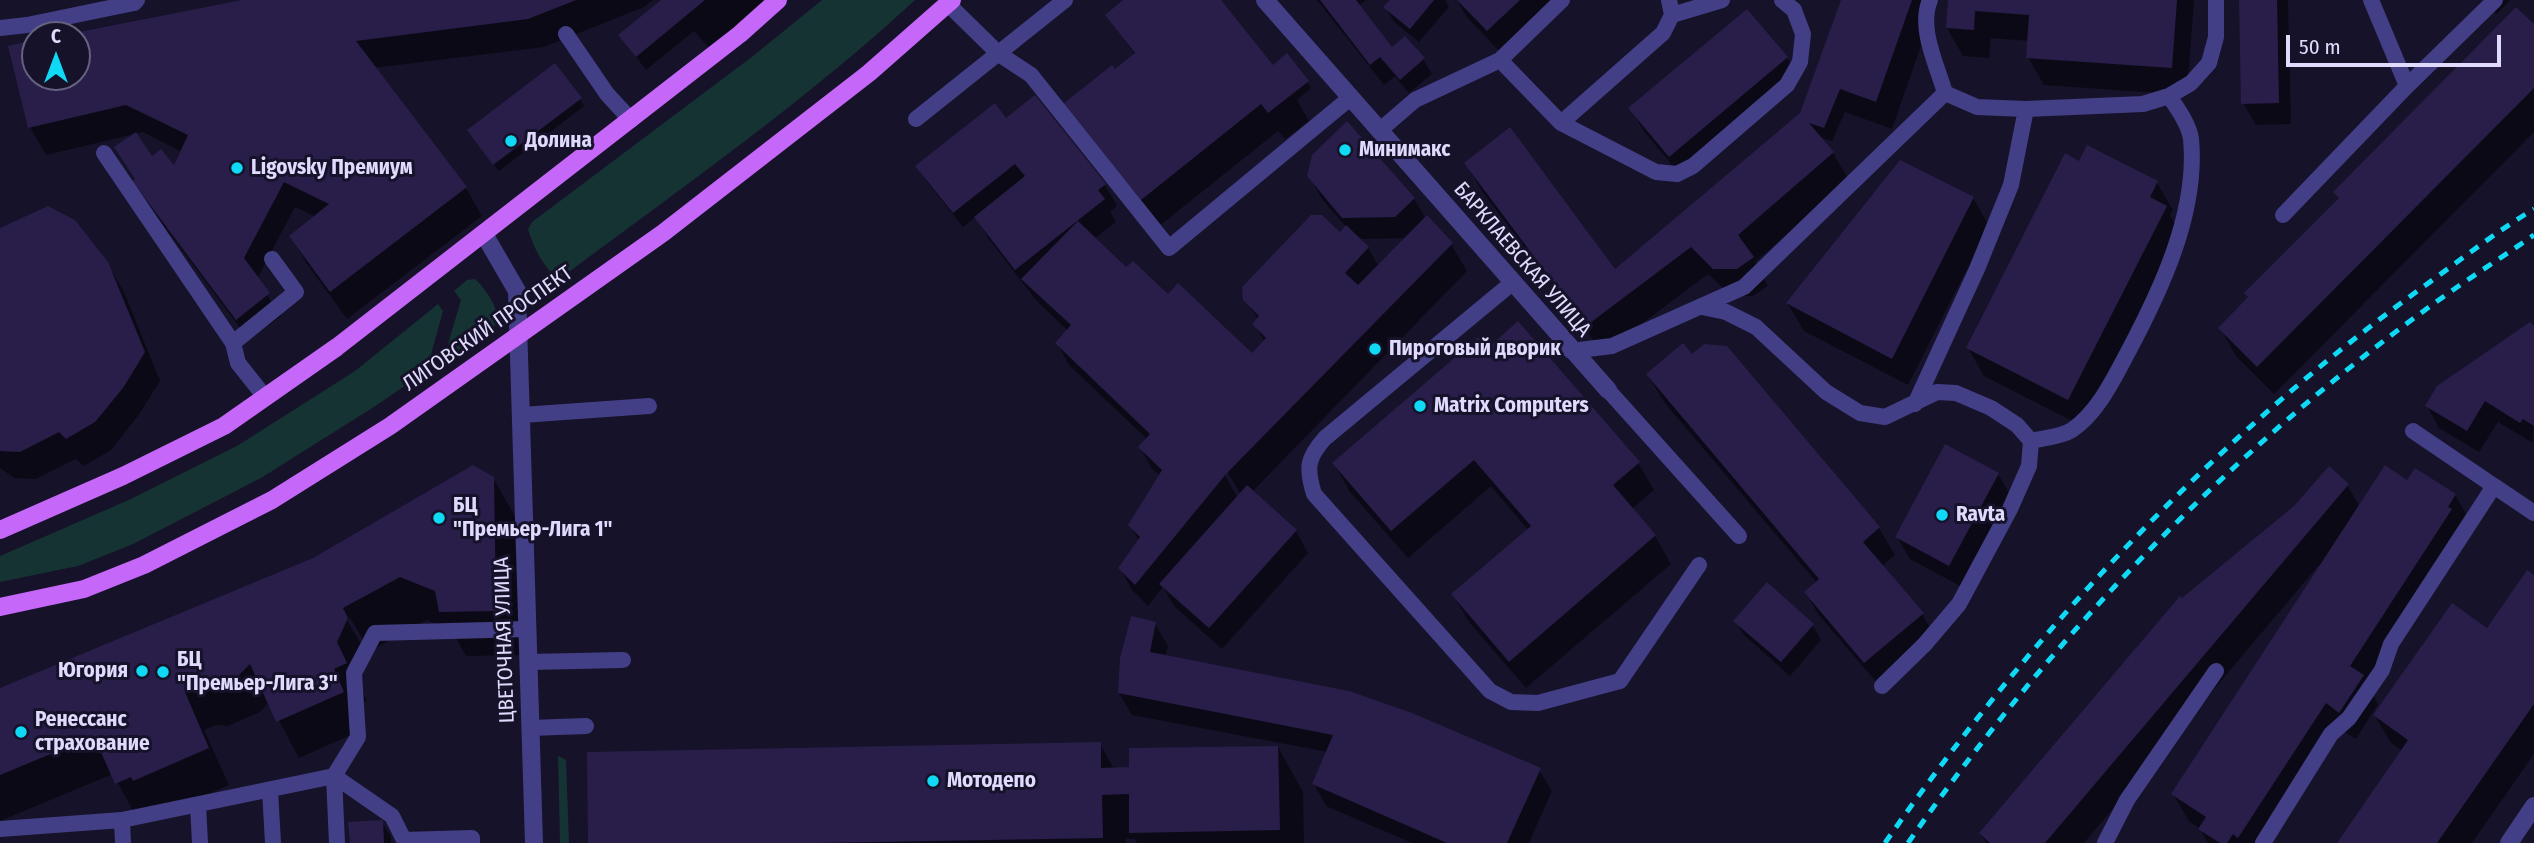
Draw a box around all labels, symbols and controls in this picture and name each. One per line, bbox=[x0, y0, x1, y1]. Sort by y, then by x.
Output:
north arrow bbox=[21, 21, 91, 91]
scale bar bbox=[2289, 21, 2504, 65]
text: С bbox=[51, 25, 61, 48]
text: 50 m bbox=[2299, 34, 2341, 60]
place label: Долина bbox=[525, 128, 592, 154]
marker: Долина bbox=[503, 133, 519, 149]
place label: Минимакс bbox=[1359, 137, 1450, 163]
marker: Минимакс bbox=[1337, 142, 1353, 158]
place label: Ligovsky Премиум bbox=[251, 155, 413, 181]
marker: Ligovsky Премиум bbox=[229, 160, 245, 176]
street label: БАРКЛАЕВСКАЯ УЛИЦА bbox=[1448, 177, 1596, 343]
street label: ЛИГОВСКИЙ ПРОСПЕКТ bbox=[398, 261, 578, 397]
place label: Пироговый дворик bbox=[1389, 336, 1561, 362]
marker: Пироговый дворик bbox=[1367, 341, 1383, 357]
place label: Matrix Computers bbox=[1434, 393, 1589, 419]
marker: Matrix Computers bbox=[1412, 398, 1428, 414]
place label: БЦ "Премьер-Лига 1" bbox=[453, 493, 613, 543]
place label: Ravta bbox=[1956, 502, 2005, 528]
marker: Ravta bbox=[1934, 507, 1950, 523]
marker: БЦ "Премьер-Лига 1" bbox=[431, 510, 447, 526]
street label: ЦВЕТОЧНАЯ УЛИЦА bbox=[490, 556, 520, 724]
place label: БЦ "Премьер-Лига 3" bbox=[177, 647, 338, 697]
place label: Югория bbox=[58, 658, 128, 684]
marker: Югория bbox=[134, 663, 150, 679]
marker: БЦ "Премьер-Лига 3" bbox=[155, 664, 171, 680]
place label: Ренессанс страхование bbox=[35, 707, 150, 757]
marker: Ренессанс страхование bbox=[13, 724, 29, 740]
place label: Мотодепо bbox=[947, 768, 1036, 794]
marker: Мотодепо bbox=[925, 773, 941, 789]

